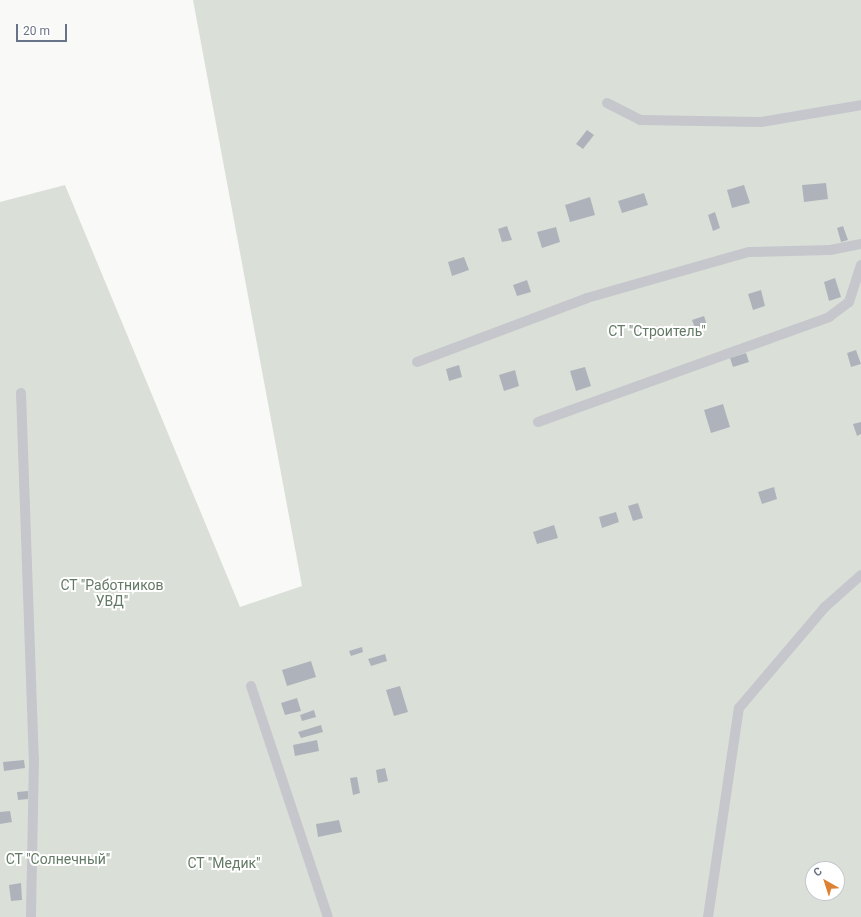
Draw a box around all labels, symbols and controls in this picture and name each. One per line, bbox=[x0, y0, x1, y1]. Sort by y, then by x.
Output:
scale bar bbox=[18, 16, 69, 42]
text: 20 m bbox=[23, 24, 50, 38]
park label: СТ "Строитель" bbox=[608, 323, 706, 339]
park label: СТ "Работников УВД" bbox=[60, 577, 164, 610]
park label: СТ "Солнечный" bbox=[6, 851, 110, 867]
park label: СТ "Медик" bbox=[187, 855, 261, 871]
north arrow bbox=[805, 861, 845, 901]
text: С bbox=[811, 865, 825, 879]

